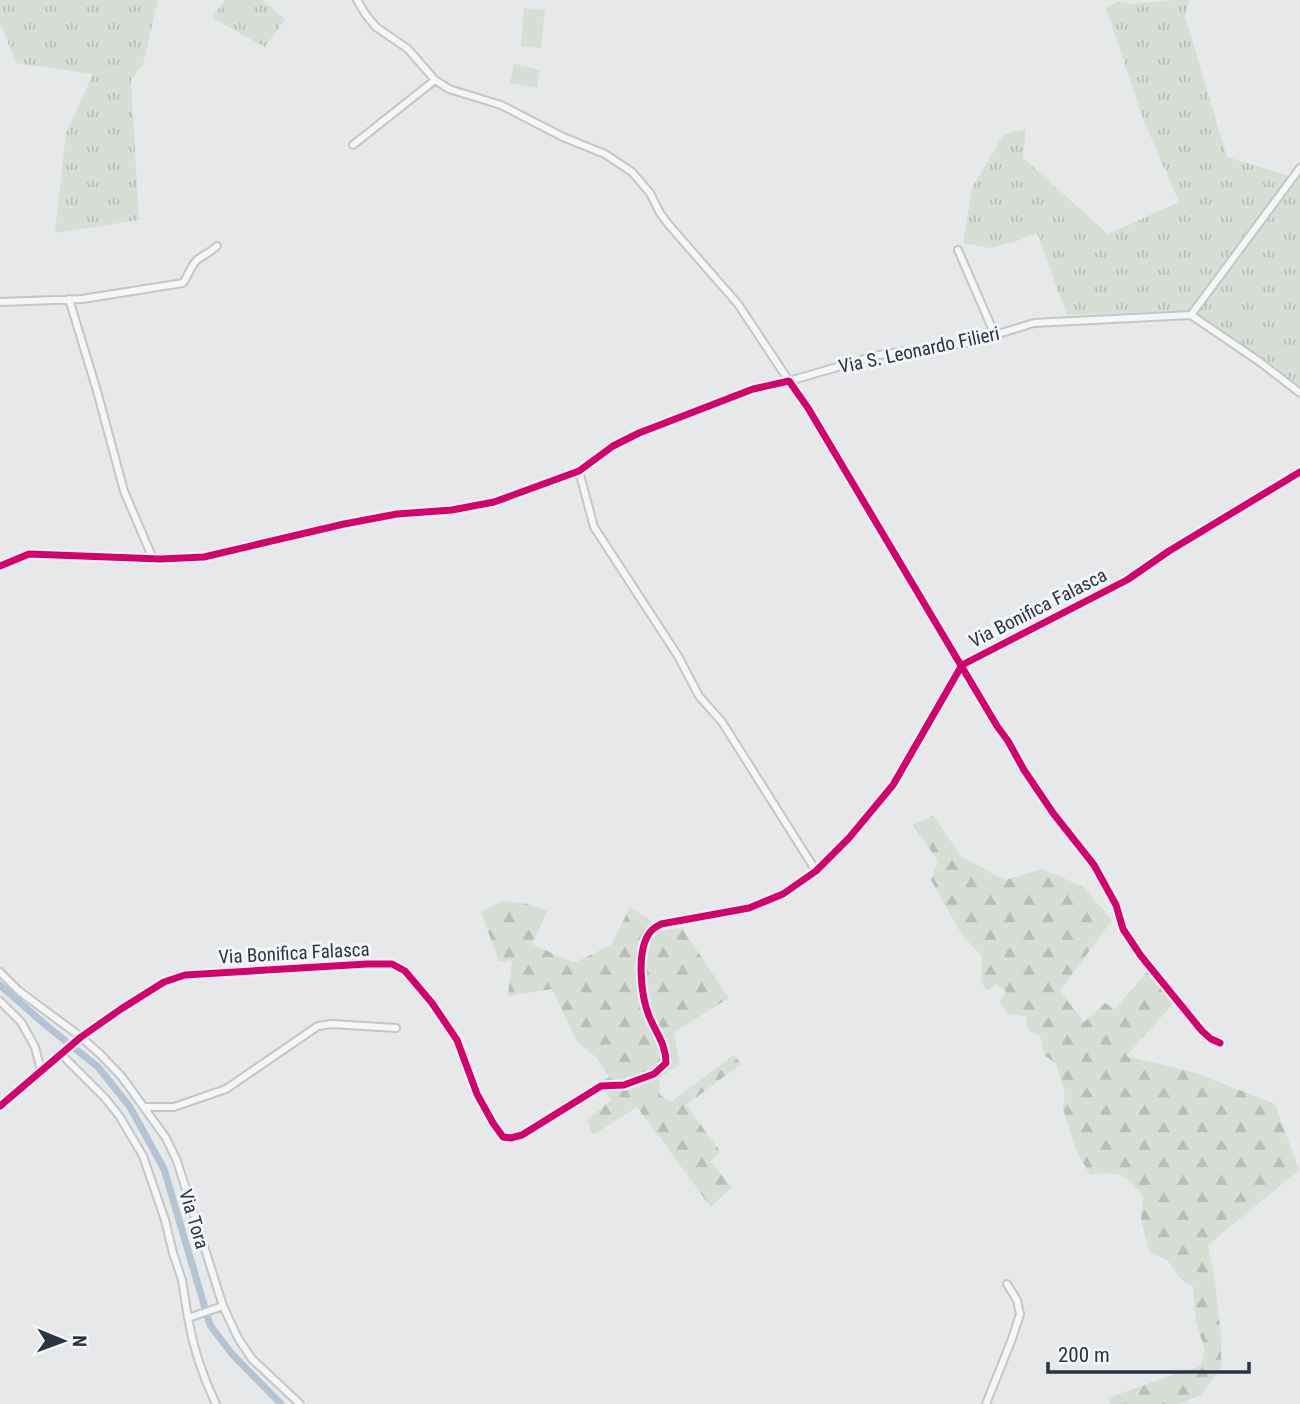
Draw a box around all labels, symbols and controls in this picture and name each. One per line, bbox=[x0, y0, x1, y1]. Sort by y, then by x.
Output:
street label: Via S. Leonardo Filieri bbox=[837, 322, 1001, 378]
street label: Via Bonifica Falasca bbox=[965, 563, 1111, 653]
street label: Via Bonifica Falasca bbox=[218, 938, 370, 968]
street label: Via Tora bbox=[174, 1186, 214, 1252]
north arrow bbox=[28, 1306, 98, 1376]
scale bar bbox=[1048, 1330, 1249, 1374]
text: N bbox=[68, 1335, 91, 1347]
text: 200 m bbox=[1058, 1343, 1110, 1367]

